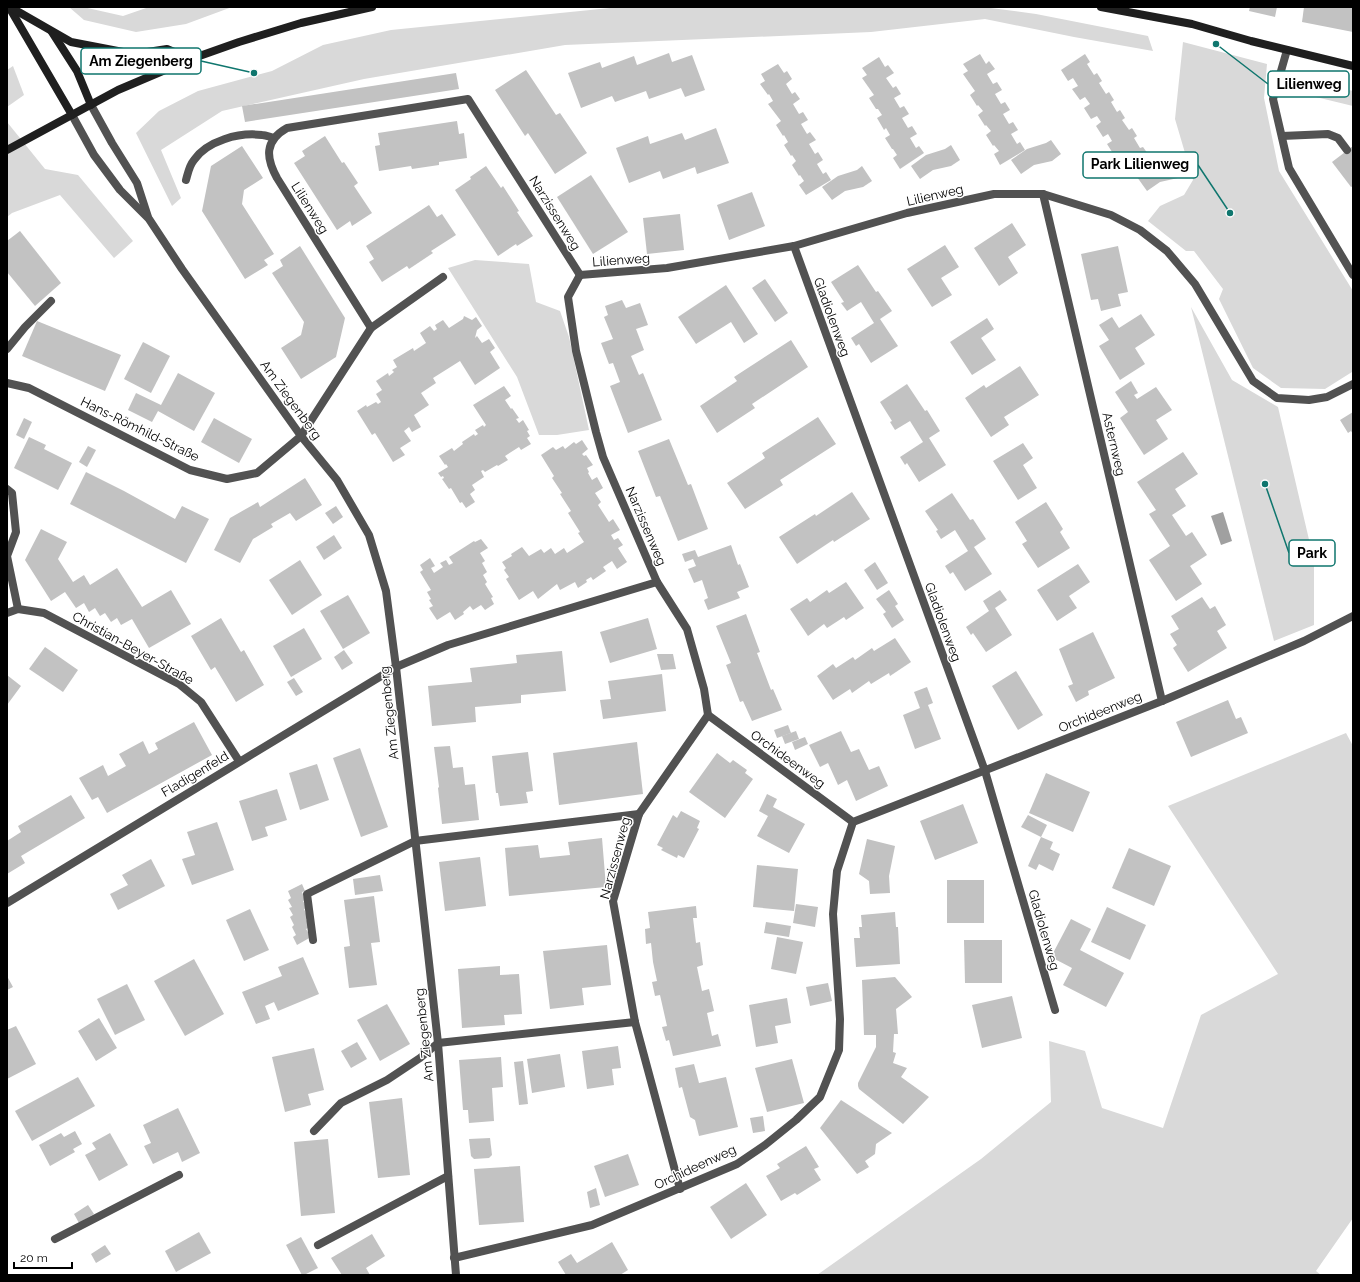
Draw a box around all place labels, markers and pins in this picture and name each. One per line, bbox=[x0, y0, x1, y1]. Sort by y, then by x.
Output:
callout: Am Ziegenberg bbox=[81, 48, 201, 74]
callout: Lilienweg bbox=[1268, 71, 1349, 97]
callout: Park Lilienweg bbox=[1083, 152, 1198, 178]
callout: Park bbox=[1289, 540, 1335, 566]

